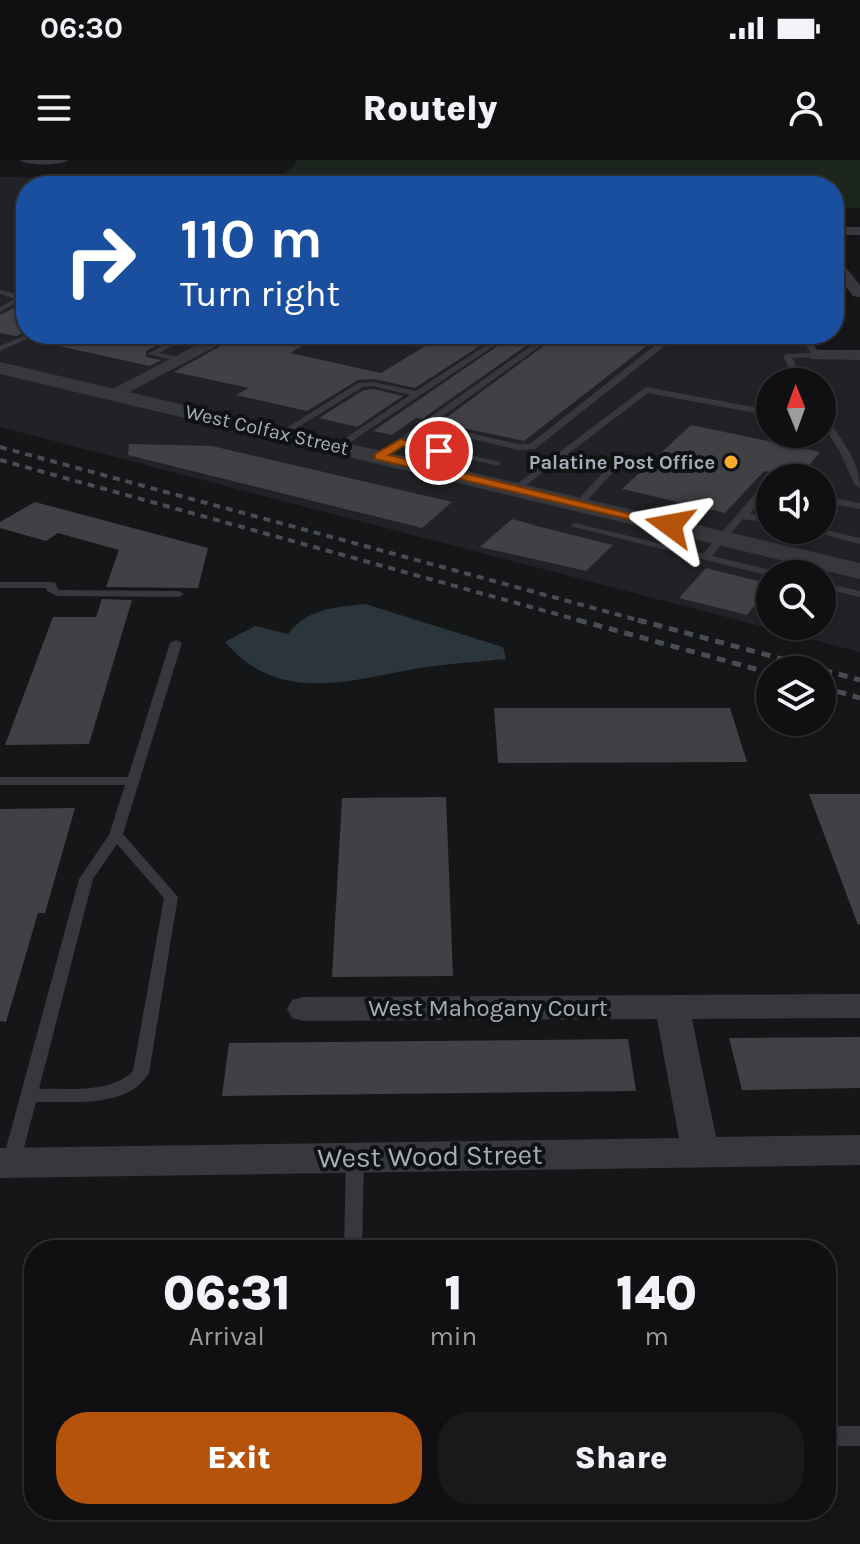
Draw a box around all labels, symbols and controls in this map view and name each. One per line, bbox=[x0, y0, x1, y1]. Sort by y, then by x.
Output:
text: 06:30 bbox=[40, 10, 123, 46]
icon: menu bbox=[32, 86, 76, 130]
icon: person bbox=[784, 86, 828, 130]
text: Routely bbox=[363, 87, 497, 129]
text: 110 m bbox=[180, 206, 323, 271]
icon: right bbox=[48, 208, 152, 312]
text: Turn right bbox=[180, 273, 340, 315]
north arrow bbox=[756, 368, 836, 448]
map controls bbox=[756, 368, 836, 736]
street label: West Colfax Street bbox=[183, 400, 351, 460]
pin bbox=[405, 417, 473, 485]
icon: arrive bbox=[417, 429, 461, 473]
place label: Palatine Post Office bbox=[529, 451, 715, 474]
marker: Palatine Post Office bbox=[722, 453, 740, 471]
button: sound bbox=[756, 464, 836, 544]
position arrow bbox=[628, 483, 712, 567]
button: search bbox=[756, 560, 836, 640]
button: layers bbox=[756, 656, 836, 736]
street label: West Mahogany Court bbox=[368, 994, 608, 1022]
street label: West Wood Street bbox=[317, 1138, 543, 1174]
text: 06:31 bbox=[163, 1265, 291, 1321]
text: 1 bbox=[444, 1265, 463, 1321]
text: 140 bbox=[616, 1265, 697, 1321]
text: Arrival bbox=[189, 1321, 265, 1352]
text: min bbox=[430, 1321, 477, 1352]
text: m bbox=[644, 1321, 669, 1352]
button: Exit bbox=[56, 1412, 422, 1504]
button: Share bbox=[438, 1412, 804, 1504]

